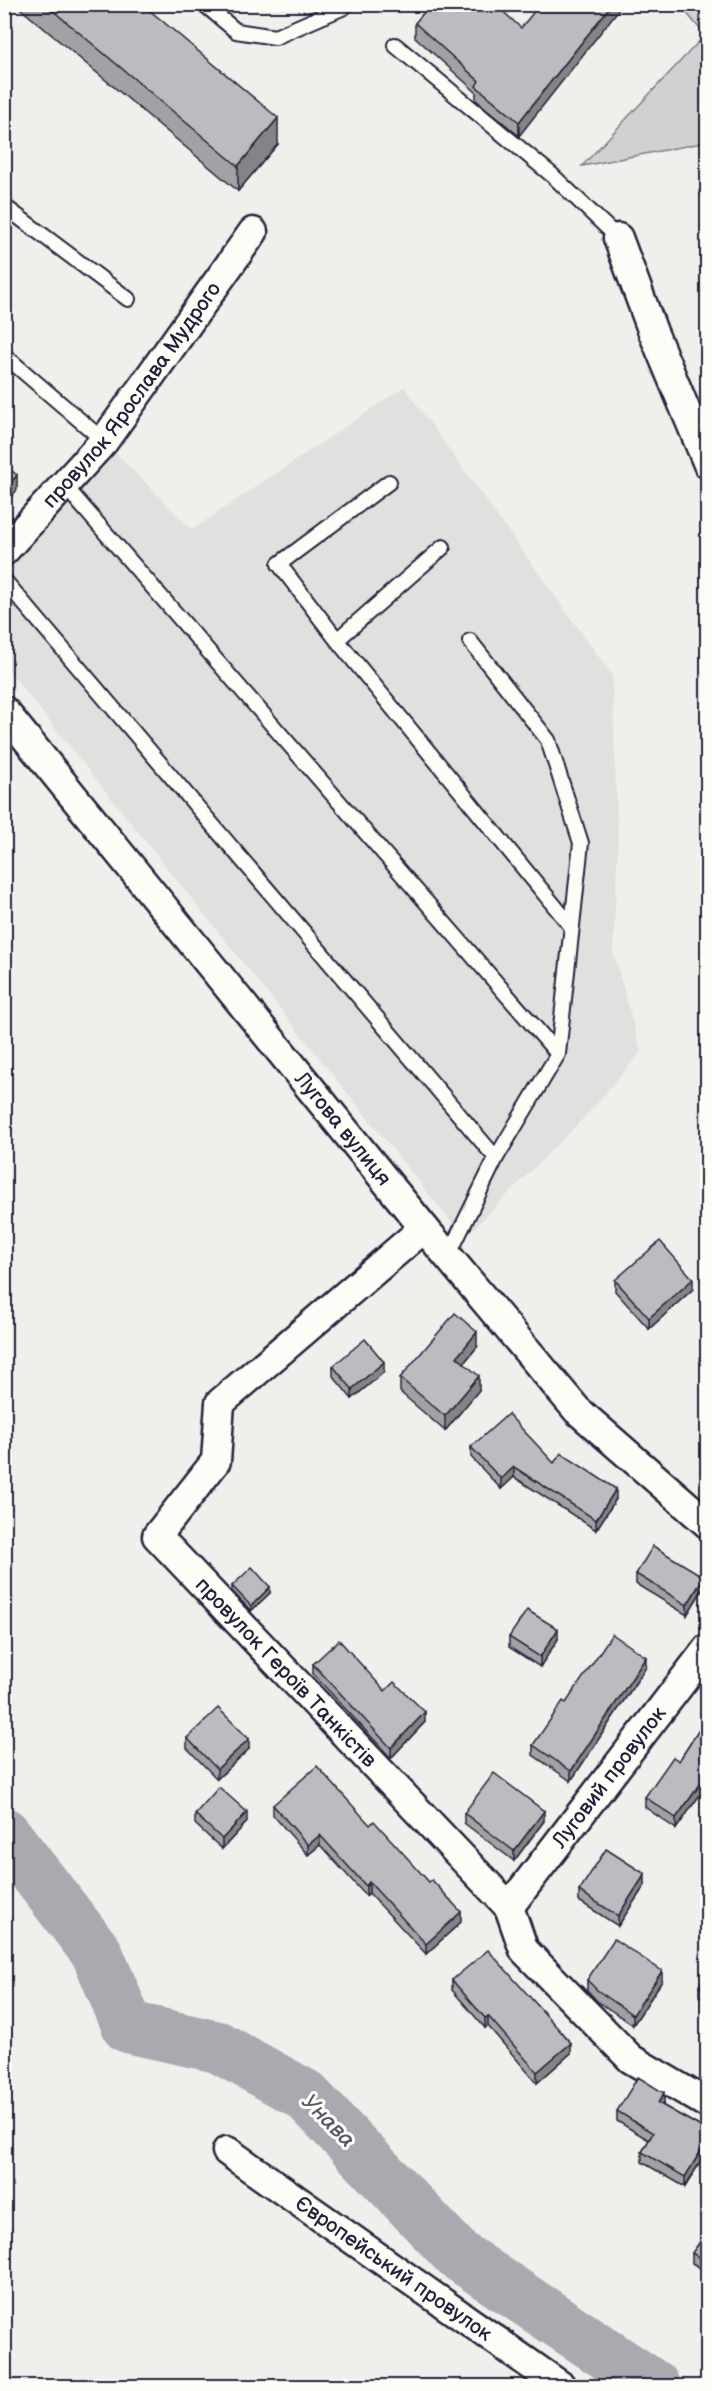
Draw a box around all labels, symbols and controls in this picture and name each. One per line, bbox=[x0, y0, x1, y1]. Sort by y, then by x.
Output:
street label: провулок Ярослава Мудрого bbox=[37, 277, 226, 513]
street label: Лугова вулиця bbox=[289, 1066, 397, 1190]
street label: провулок Героїв Танкістів bbox=[190, 1572, 382, 1772]
street label: Луговий провулок bbox=[546, 1701, 671, 1853]
water label: Унава bbox=[296, 2089, 360, 2153]
street label: Європейський провулок bbox=[290, 2191, 497, 2346]

